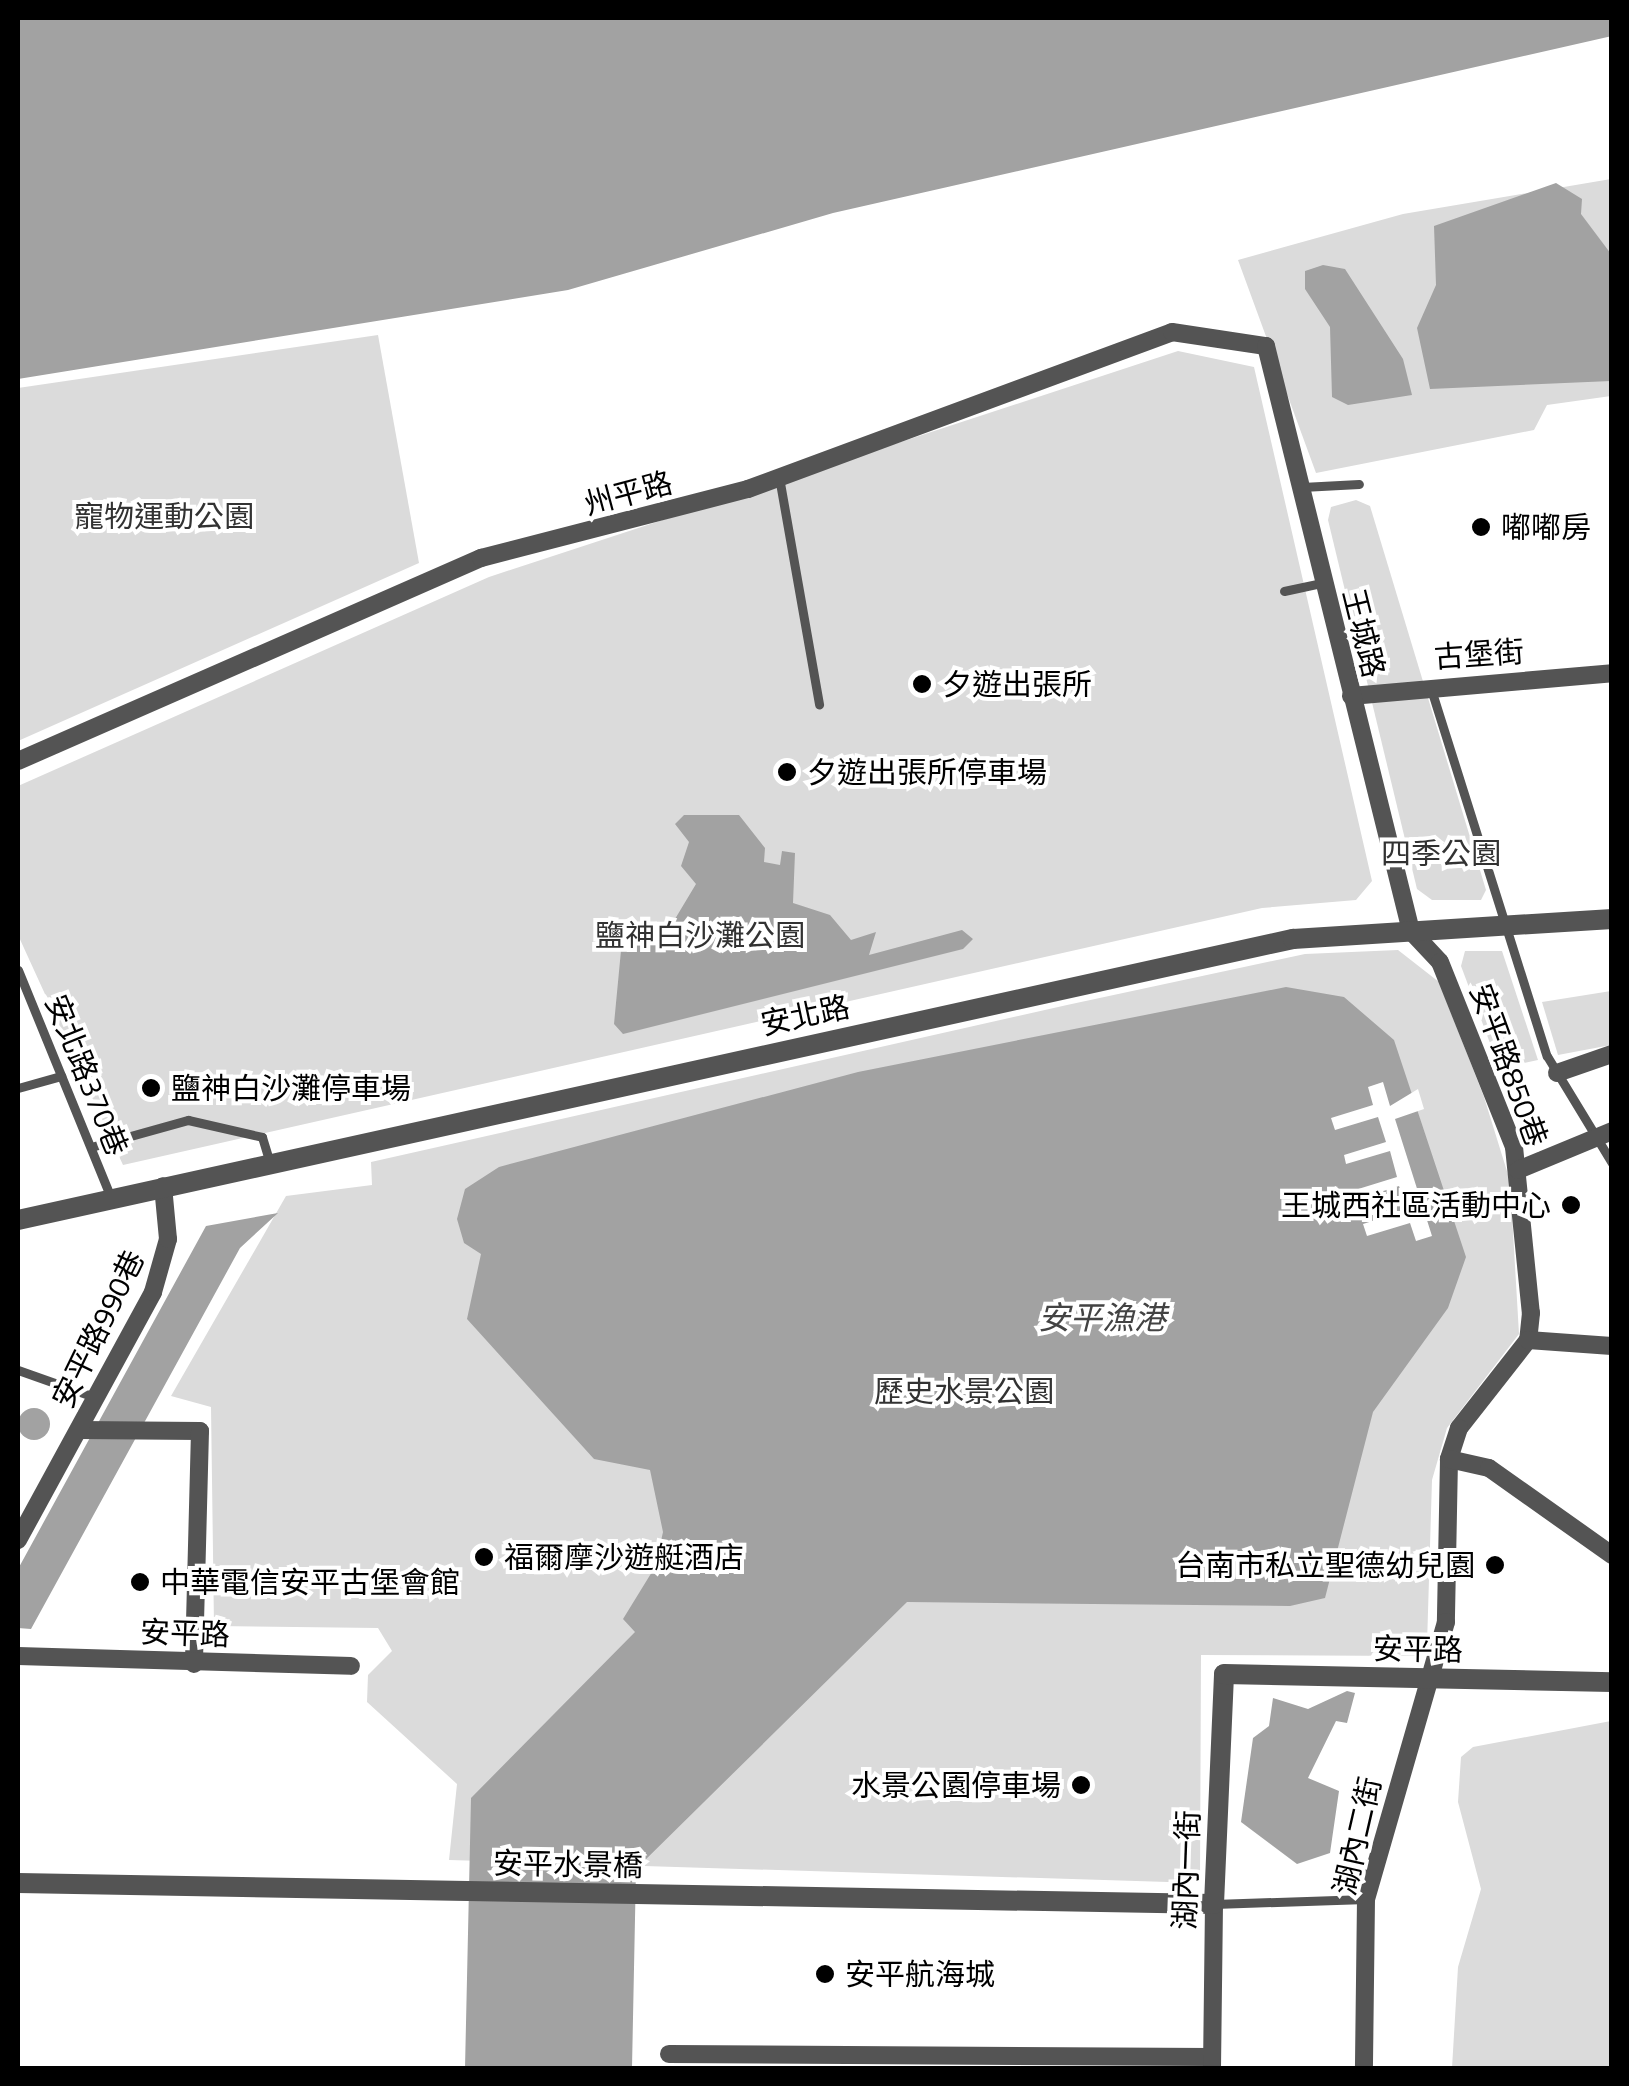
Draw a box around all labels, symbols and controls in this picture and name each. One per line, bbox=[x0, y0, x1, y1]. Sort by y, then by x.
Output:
street label: 州平路 bbox=[580, 464, 676, 522]
park label: 寵物運動公園 bbox=[74, 498, 254, 534]
place label: 嘟嘟房 bbox=[1501, 509, 1591, 545]
marker: 嘟嘟房 bbox=[1470, 516, 1492, 538]
street label: 王城路 bbox=[1336, 585, 1392, 681]
street label: 古堡街 bbox=[1433, 633, 1525, 675]
place label: 夕遊出張所 bbox=[942, 666, 1092, 702]
marker: 夕遊出張所 bbox=[911, 673, 933, 695]
place label: 夕遊出張所停車場 bbox=[807, 754, 1047, 790]
marker: 夕遊出張所停車場 bbox=[776, 761, 798, 783]
park label: 四季公園 bbox=[1381, 835, 1501, 871]
park label: 鹽神白沙灘公園 bbox=[595, 917, 805, 953]
street label: 安平路850巷 bbox=[1463, 979, 1555, 1151]
street label: 安北路 bbox=[757, 988, 853, 1042]
street label: 安北路370巷 bbox=[38, 989, 136, 1161]
place label: 鹽神白沙灘停車場 bbox=[171, 1070, 411, 1106]
marker: 鹽神白沙灘停車場 bbox=[140, 1077, 162, 1099]
place label: 王城西社區活動中心 bbox=[1281, 1187, 1551, 1223]
marker: 王城西社區活動中心 bbox=[1560, 1194, 1582, 1216]
street label: 安平路990巷 bbox=[44, 1245, 152, 1413]
water label: 安平漁港 bbox=[1038, 1298, 1166, 1336]
park label: 歷史水景公園 bbox=[874, 1373, 1054, 1409]
place label: 福爾摩沙遊艇酒店 bbox=[504, 1539, 744, 1575]
marker: 福爾摩沙遊艇酒店 bbox=[473, 1546, 495, 1568]
place label: 台南市私立聖德幼兒園 bbox=[1175, 1547, 1475, 1583]
marker: 台南市私立聖德幼兒園 bbox=[1484, 1554, 1506, 1576]
place label: 中華電信安平古堡會館 bbox=[160, 1564, 460, 1600]
marker: 中華電信安平古堡會館 bbox=[129, 1571, 151, 1593]
street label: 安平路 bbox=[139, 1613, 231, 1653]
street label: 安平路 bbox=[1373, 1630, 1463, 1668]
place label: 水景公園停車場 bbox=[851, 1767, 1061, 1803]
street label: 湖內二街 bbox=[1326, 1773, 1388, 1899]
marker: 水景公園停車場 bbox=[1070, 1774, 1092, 1796]
street label: 湖內一街 bbox=[1166, 1809, 1206, 1931]
street label: 安平水景橋 bbox=[493, 1845, 643, 1883]
place label: 安平航海城 bbox=[845, 1956, 995, 1992]
marker: 安平航海城 bbox=[814, 1963, 836, 1985]

